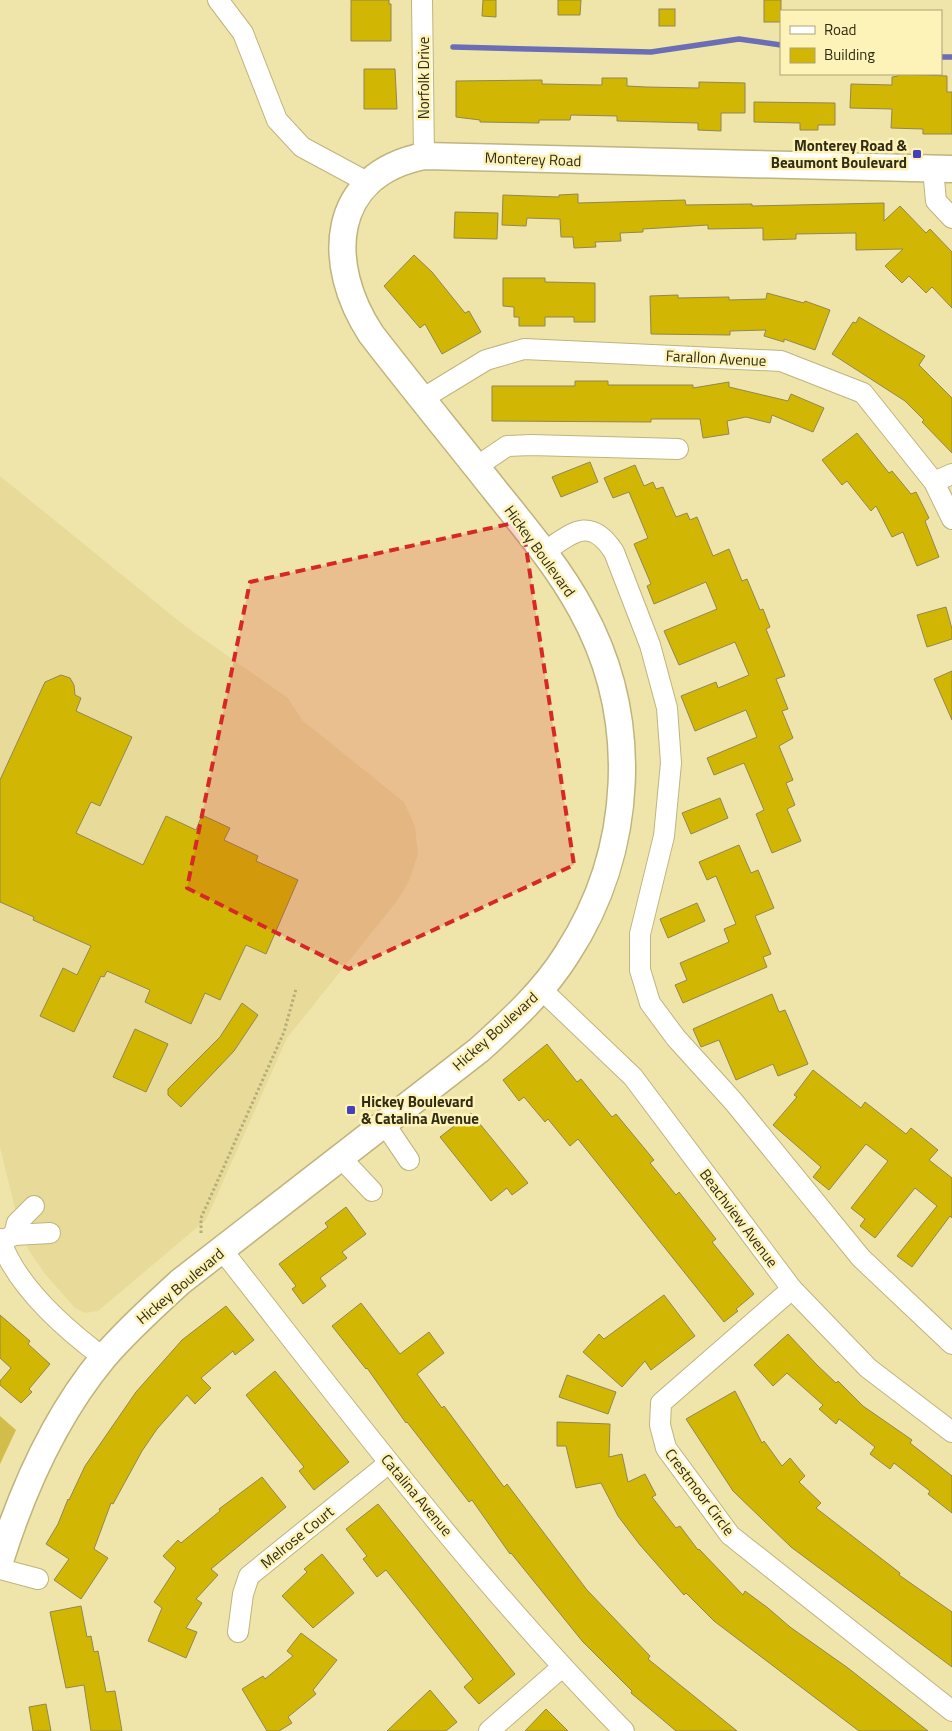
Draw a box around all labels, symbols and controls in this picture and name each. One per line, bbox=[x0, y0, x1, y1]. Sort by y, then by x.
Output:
legend bbox=[780, 10, 942, 75]
text: Road bbox=[824, 18, 856, 41]
street label: Norfolk Drive bbox=[412, 37, 435, 119]
text: Building bbox=[824, 43, 875, 66]
place label: Monterey Road & Beaumont Boulevard bbox=[771, 134, 907, 174]
street label: Monterey Road bbox=[484, 146, 582, 172]
marker: Monterey Road & Beaumont Boulevard bbox=[911, 148, 923, 160]
street label: Farallon Avenue bbox=[665, 344, 767, 372]
street label: Hickey Boulevard bbox=[499, 500, 581, 602]
street label: Hickey Boulevard bbox=[447, 986, 543, 1076]
place label: Hickey Boulevard & Catalina Avenue bbox=[361, 1090, 479, 1130]
marker: Hickey Boulevard & Catalina Avenue bbox=[345, 1104, 357, 1116]
street label: Beachview Avenue bbox=[694, 1164, 784, 1272]
street label: Hickey Boulevard bbox=[131, 1242, 229, 1330]
street label: Crestmoor Circle bbox=[660, 1444, 740, 1540]
street label: Catalina Avenue bbox=[376, 1449, 458, 1541]
street label: Melrose Court bbox=[255, 1500, 339, 1574]

